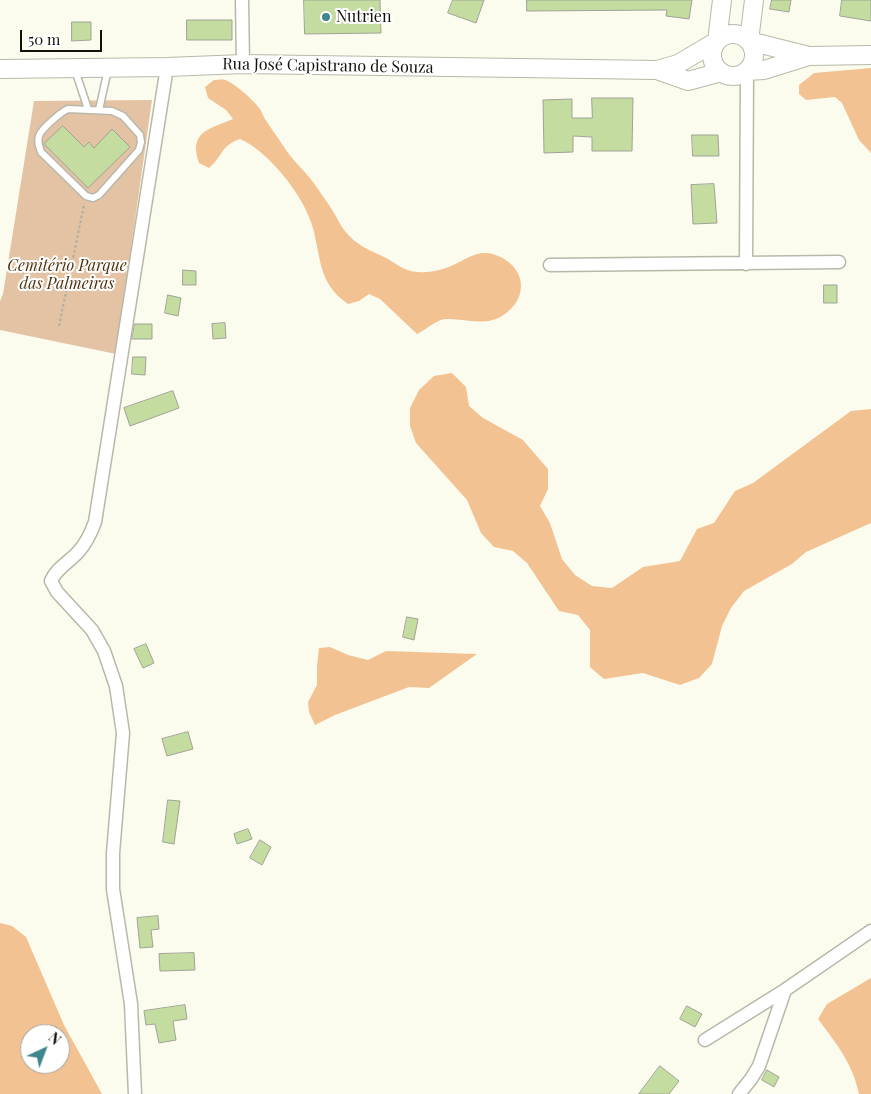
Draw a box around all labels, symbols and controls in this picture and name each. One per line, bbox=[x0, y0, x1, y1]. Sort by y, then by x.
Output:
place label: Nutrien bbox=[336, 7, 391, 27]
marker: Nutrien bbox=[320, 11, 332, 23]
scale bar bbox=[22, 20, 105, 52]
text: 50 m bbox=[28, 29, 60, 49]
street label: Rua José Capistrano de Souza bbox=[222, 55, 434, 77]
park label: Cemitério Parque das Palmeiras bbox=[7, 256, 127, 294]
north arrow bbox=[20, 1024, 70, 1074]
text: N bbox=[45, 1028, 65, 1049]

